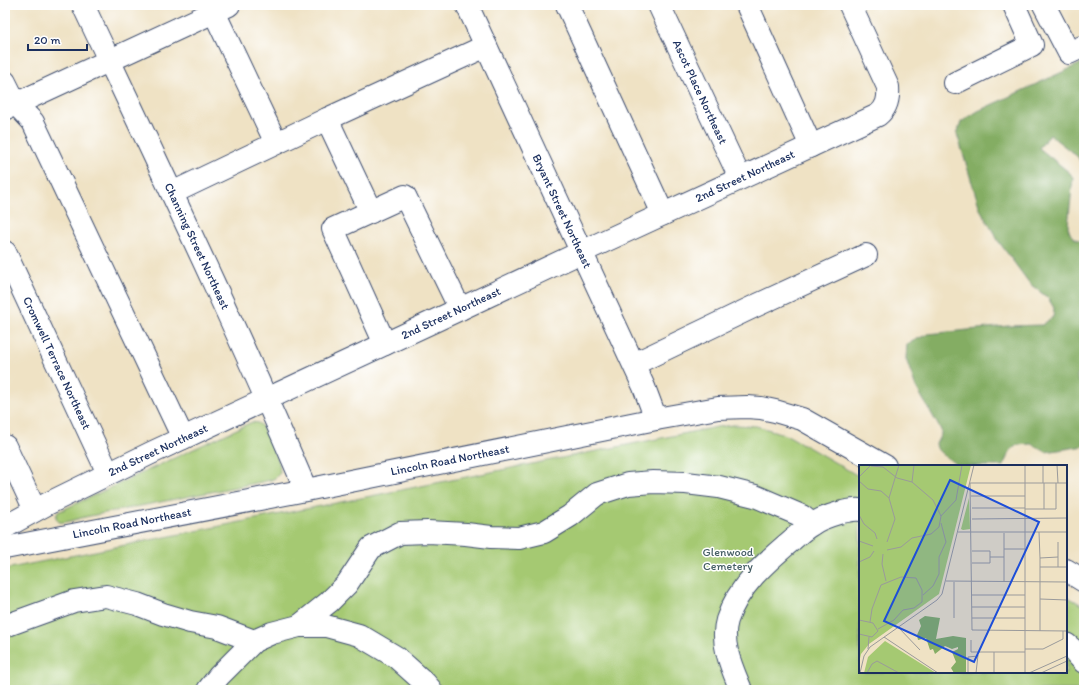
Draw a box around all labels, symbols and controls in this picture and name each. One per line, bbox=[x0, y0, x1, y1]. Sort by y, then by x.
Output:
scale bar bbox=[28, 26, 87, 52]
text: 20 m bbox=[34, 33, 61, 47]
street label: Ascot Place Northeast bbox=[670, 38, 731, 147]
street label: 2nd Street Northeast bbox=[693, 147, 797, 205]
street label: Bryant Street Northeast bbox=[529, 152, 595, 271]
street label: Channing Street Northeast bbox=[161, 180, 233, 312]
street label: 2nd Street Northeast bbox=[399, 284, 503, 342]
street label: Cromwell Terrace Northeast bbox=[20, 294, 94, 432]
street label: 2nd Street Northeast bbox=[106, 421, 210, 479]
street label: Lincoln Road Northeast bbox=[389, 442, 511, 478]
inset map bbox=[859, 465, 1067, 673]
street label: Lincoln Road Northeast bbox=[71, 505, 193, 541]
park label: Glenwood Cemetery bbox=[703, 545, 754, 573]

